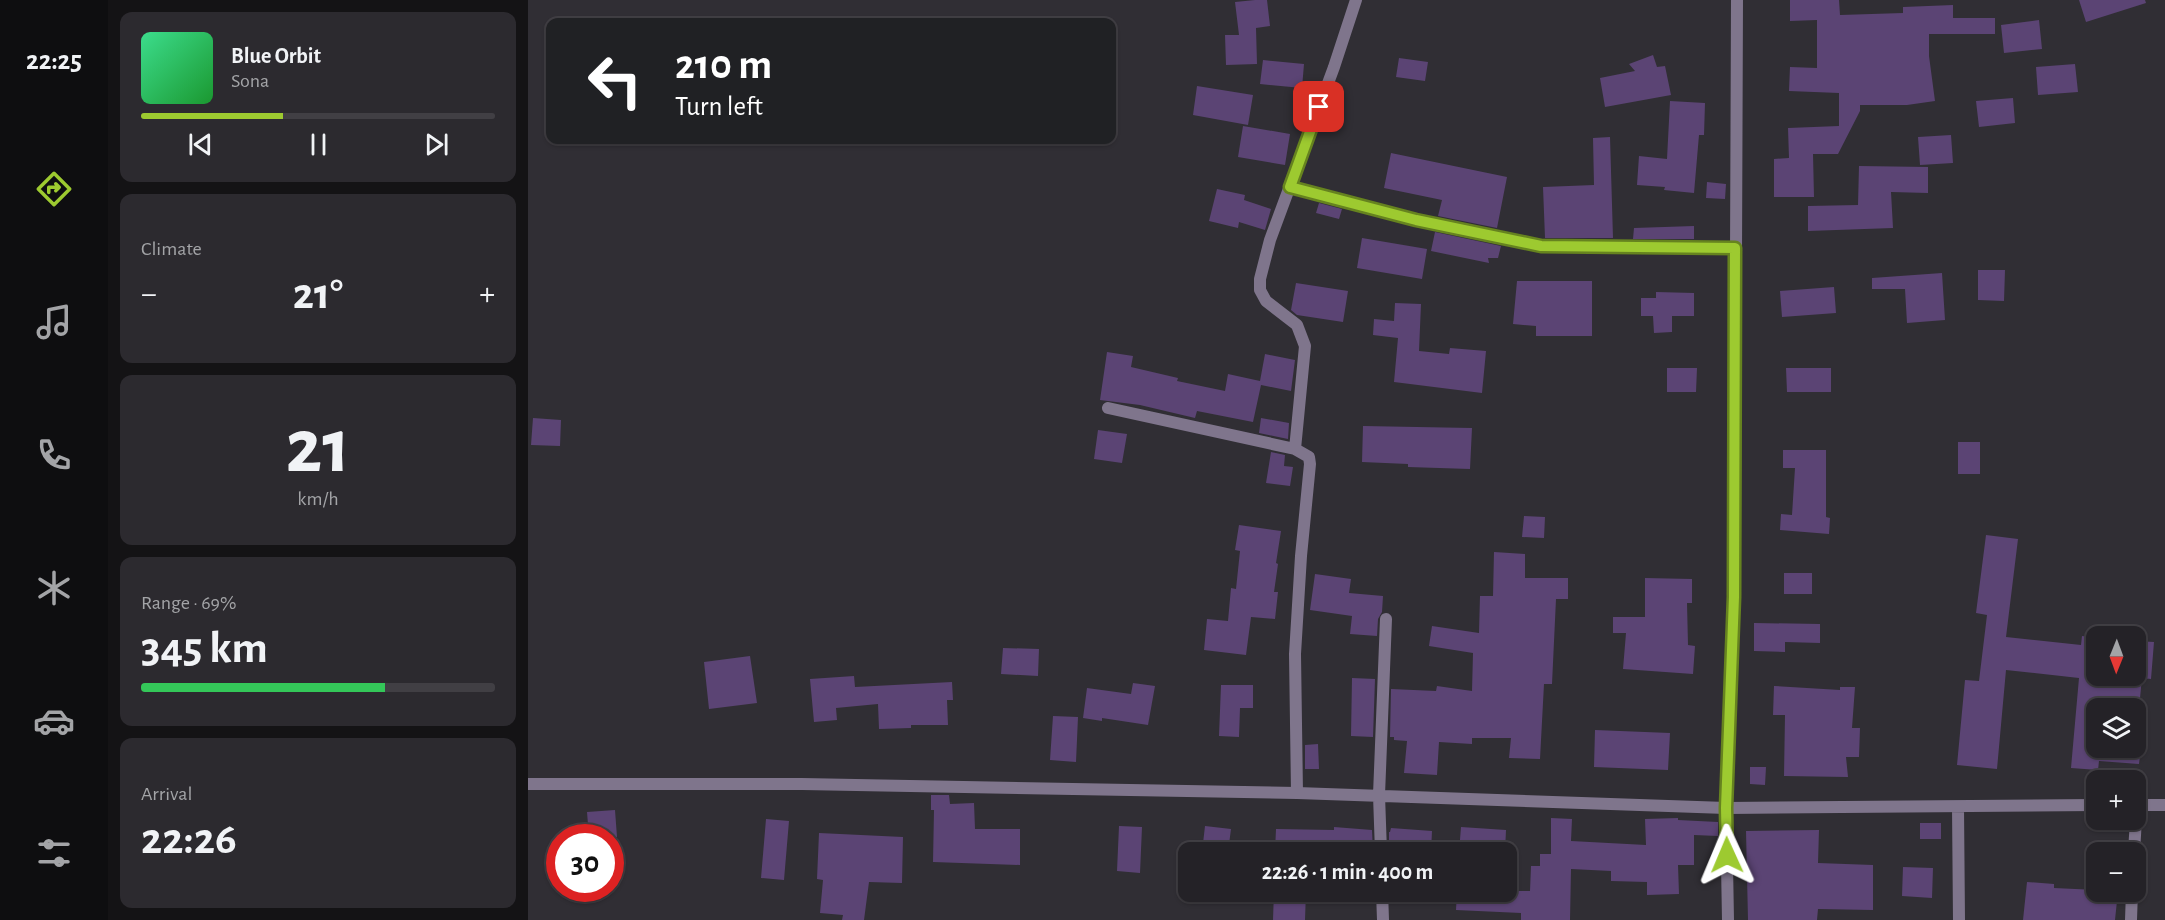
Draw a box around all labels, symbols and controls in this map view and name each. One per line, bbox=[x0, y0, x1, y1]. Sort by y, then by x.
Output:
icon: left bbox=[576, 42, 654, 120]
text: 210 m bbox=[675, 44, 772, 86]
text: Blue Orbit bbox=[231, 45, 321, 67]
text: 22:25 bbox=[26, 47, 82, 74]
text: Sona bbox=[231, 71, 269, 91]
pin bbox=[1293, 81, 1344, 132]
icon: arrive bbox=[1302, 90, 1335, 123]
text: Turn left bbox=[675, 93, 763, 120]
icon: previous bbox=[184, 128, 217, 161]
icon: pause bbox=[302, 128, 335, 161]
icon: next bbox=[420, 128, 453, 161]
icon: directions bbox=[33, 168, 75, 210]
text: Climate bbox=[141, 239, 202, 259]
text: 21° bbox=[293, 272, 343, 317]
text: − bbox=[141, 278, 157, 311]
text: + bbox=[479, 278, 495, 311]
icon: music bbox=[33, 301, 75, 343]
text: 21 bbox=[286, 409, 350, 487]
icon: phone bbox=[33, 434, 75, 476]
text: km/h bbox=[297, 489, 339, 509]
icon: climate bbox=[33, 567, 75, 609]
text: Range · 69% bbox=[141, 593, 236, 613]
text: 345 km bbox=[141, 626, 268, 671]
north arrow bbox=[2086, 626, 2146, 686]
map controls bbox=[2086, 626, 2146, 902]
button: layers bbox=[2086, 698, 2146, 758]
icon: car bbox=[33, 700, 75, 742]
button: + bbox=[2086, 770, 2146, 830]
text: Arrival bbox=[141, 784, 192, 804]
text: 22:26 bbox=[141, 817, 237, 862]
position arrow bbox=[1695, 823, 1759, 887]
speed limit sign: 30 bbox=[546, 824, 624, 902]
icon: filters bbox=[33, 832, 75, 874]
button: − bbox=[2086, 842, 2146, 902]
text: 22:26 · 1 min · 400 m bbox=[1262, 861, 1433, 883]

